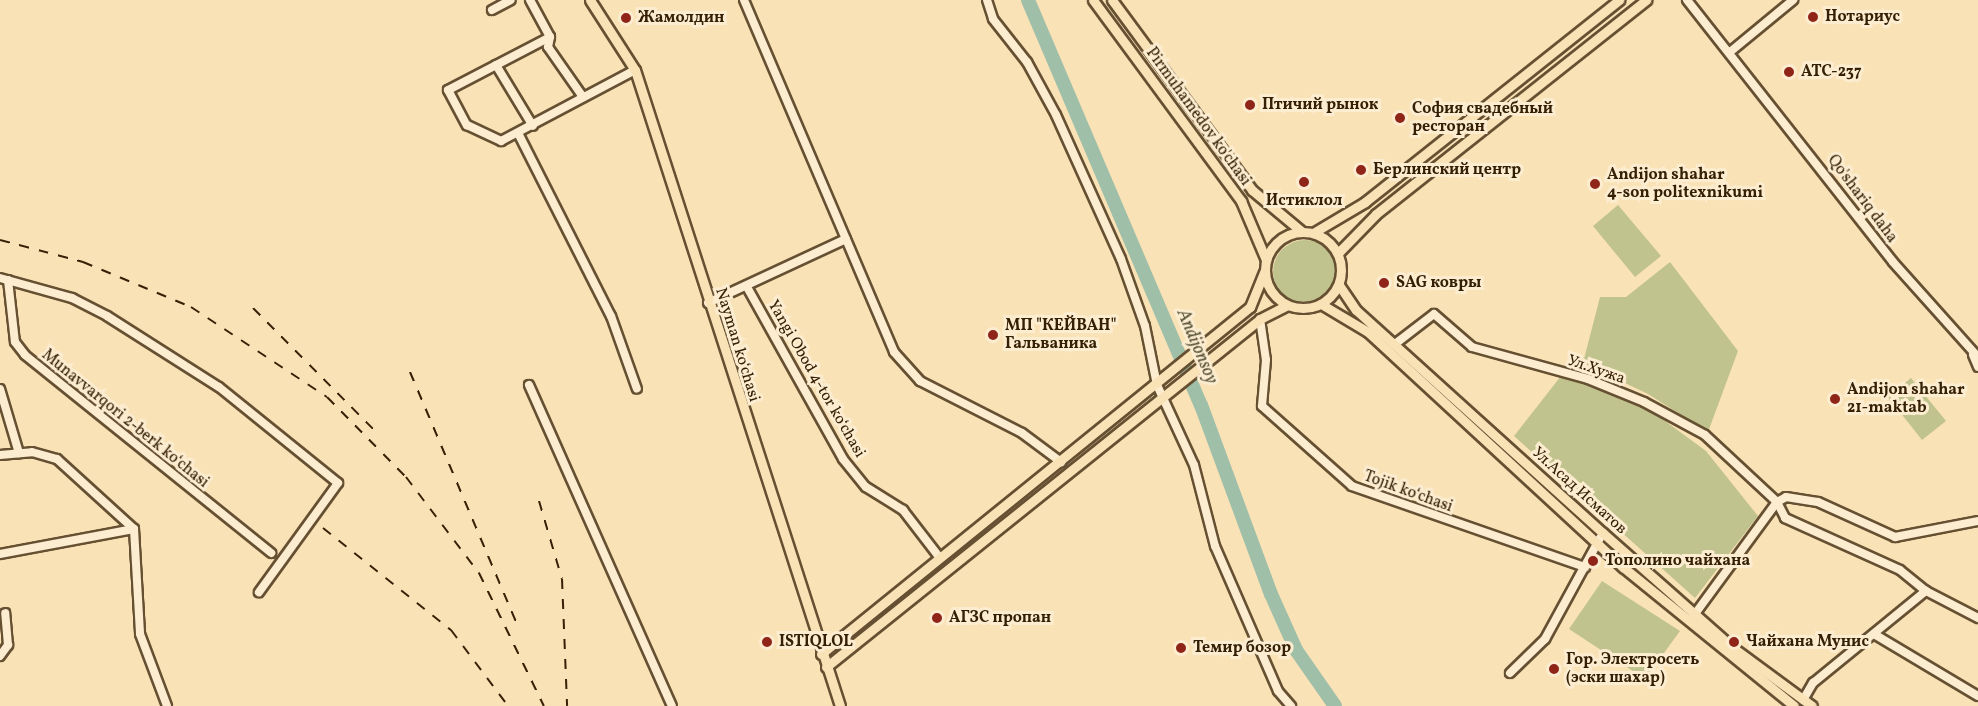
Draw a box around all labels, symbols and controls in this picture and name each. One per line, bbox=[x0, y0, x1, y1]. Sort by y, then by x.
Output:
place label: Нотариус bbox=[1825, 7, 1900, 27]
place label: Жамолдин bbox=[638, 8, 724, 28]
marker: Нотариус bbox=[1806, 10, 1820, 24]
marker: Жамолдин bbox=[619, 11, 633, 25]
street label: Pirmuhamedov ko'chasi bbox=[1141, 44, 1255, 190]
place label: АТС-237 bbox=[1801, 62, 1862, 82]
marker: АТС-237 bbox=[1782, 65, 1796, 79]
place label: Птичий рынок bbox=[1262, 95, 1378, 115]
marker: Птичий рынок bbox=[1243, 98, 1257, 112]
place label: София свадебный ресторан bbox=[1412, 99, 1553, 137]
marker: София свадебный ресторан bbox=[1393, 111, 1407, 125]
street label: Qo'shariq daha bbox=[1823, 151, 1901, 247]
place label: Берлинский центр bbox=[1373, 160, 1521, 180]
marker: Берлинский центр bbox=[1354, 163, 1368, 177]
place label: Andijon shahar 4-son politexnikumi bbox=[1607, 165, 1763, 203]
marker: Истиклол bbox=[1297, 175, 1311, 189]
marker: Andijon shahar 4-son politexnikumi bbox=[1588, 177, 1602, 191]
place label: Истиклол bbox=[1266, 191, 1342, 211]
place label: SAG ковры bbox=[1396, 273, 1481, 293]
marker: SAG ковры bbox=[1377, 276, 1391, 290]
street label: Nayman koʻchasi bbox=[711, 286, 763, 404]
street label: Yangi Obod 4-tor koʻchasi bbox=[763, 297, 869, 461]
water label: Andijonsoy bbox=[1171, 306, 1221, 388]
place label: МП "КЕЙВАН" Гальваника bbox=[1005, 316, 1117, 354]
marker: МП "КЕЙВАН" Гальваника bbox=[986, 328, 1000, 342]
street label: Munavvarqori 2-berk koʻchasi bbox=[38, 346, 212, 492]
street label: Ул.Хужа bbox=[1565, 351, 1627, 389]
place label: Andijon shahar 21-maktab bbox=[1847, 380, 1965, 418]
marker: Andijon shahar 21-maktab bbox=[1828, 392, 1842, 406]
street label: Ул.Асад Исматов bbox=[1528, 443, 1630, 539]
street label: Tojik koʻchasi bbox=[1361, 467, 1455, 517]
place label: Тополино чайхана bbox=[1605, 551, 1750, 571]
marker: Тополино чайхана bbox=[1586, 554, 1600, 568]
place label: АГЗС пропан bbox=[949, 608, 1051, 628]
marker: АГЗС пропан bbox=[930, 611, 944, 625]
place label: ISTIQLOL bbox=[779, 632, 853, 652]
place label: Чайхана Мунис bbox=[1746, 632, 1869, 652]
marker: ISTIQLOL bbox=[760, 635, 774, 649]
marker: Чайхана Мунис bbox=[1727, 635, 1741, 649]
place label: Темир бозор bbox=[1193, 638, 1291, 658]
marker: Темир бозор bbox=[1174, 641, 1188, 655]
place label: Гор. Электросеть (эски шахар) bbox=[1566, 650, 1699, 688]
marker: Гор. Электросеть (эски шахар) bbox=[1547, 662, 1561, 676]

